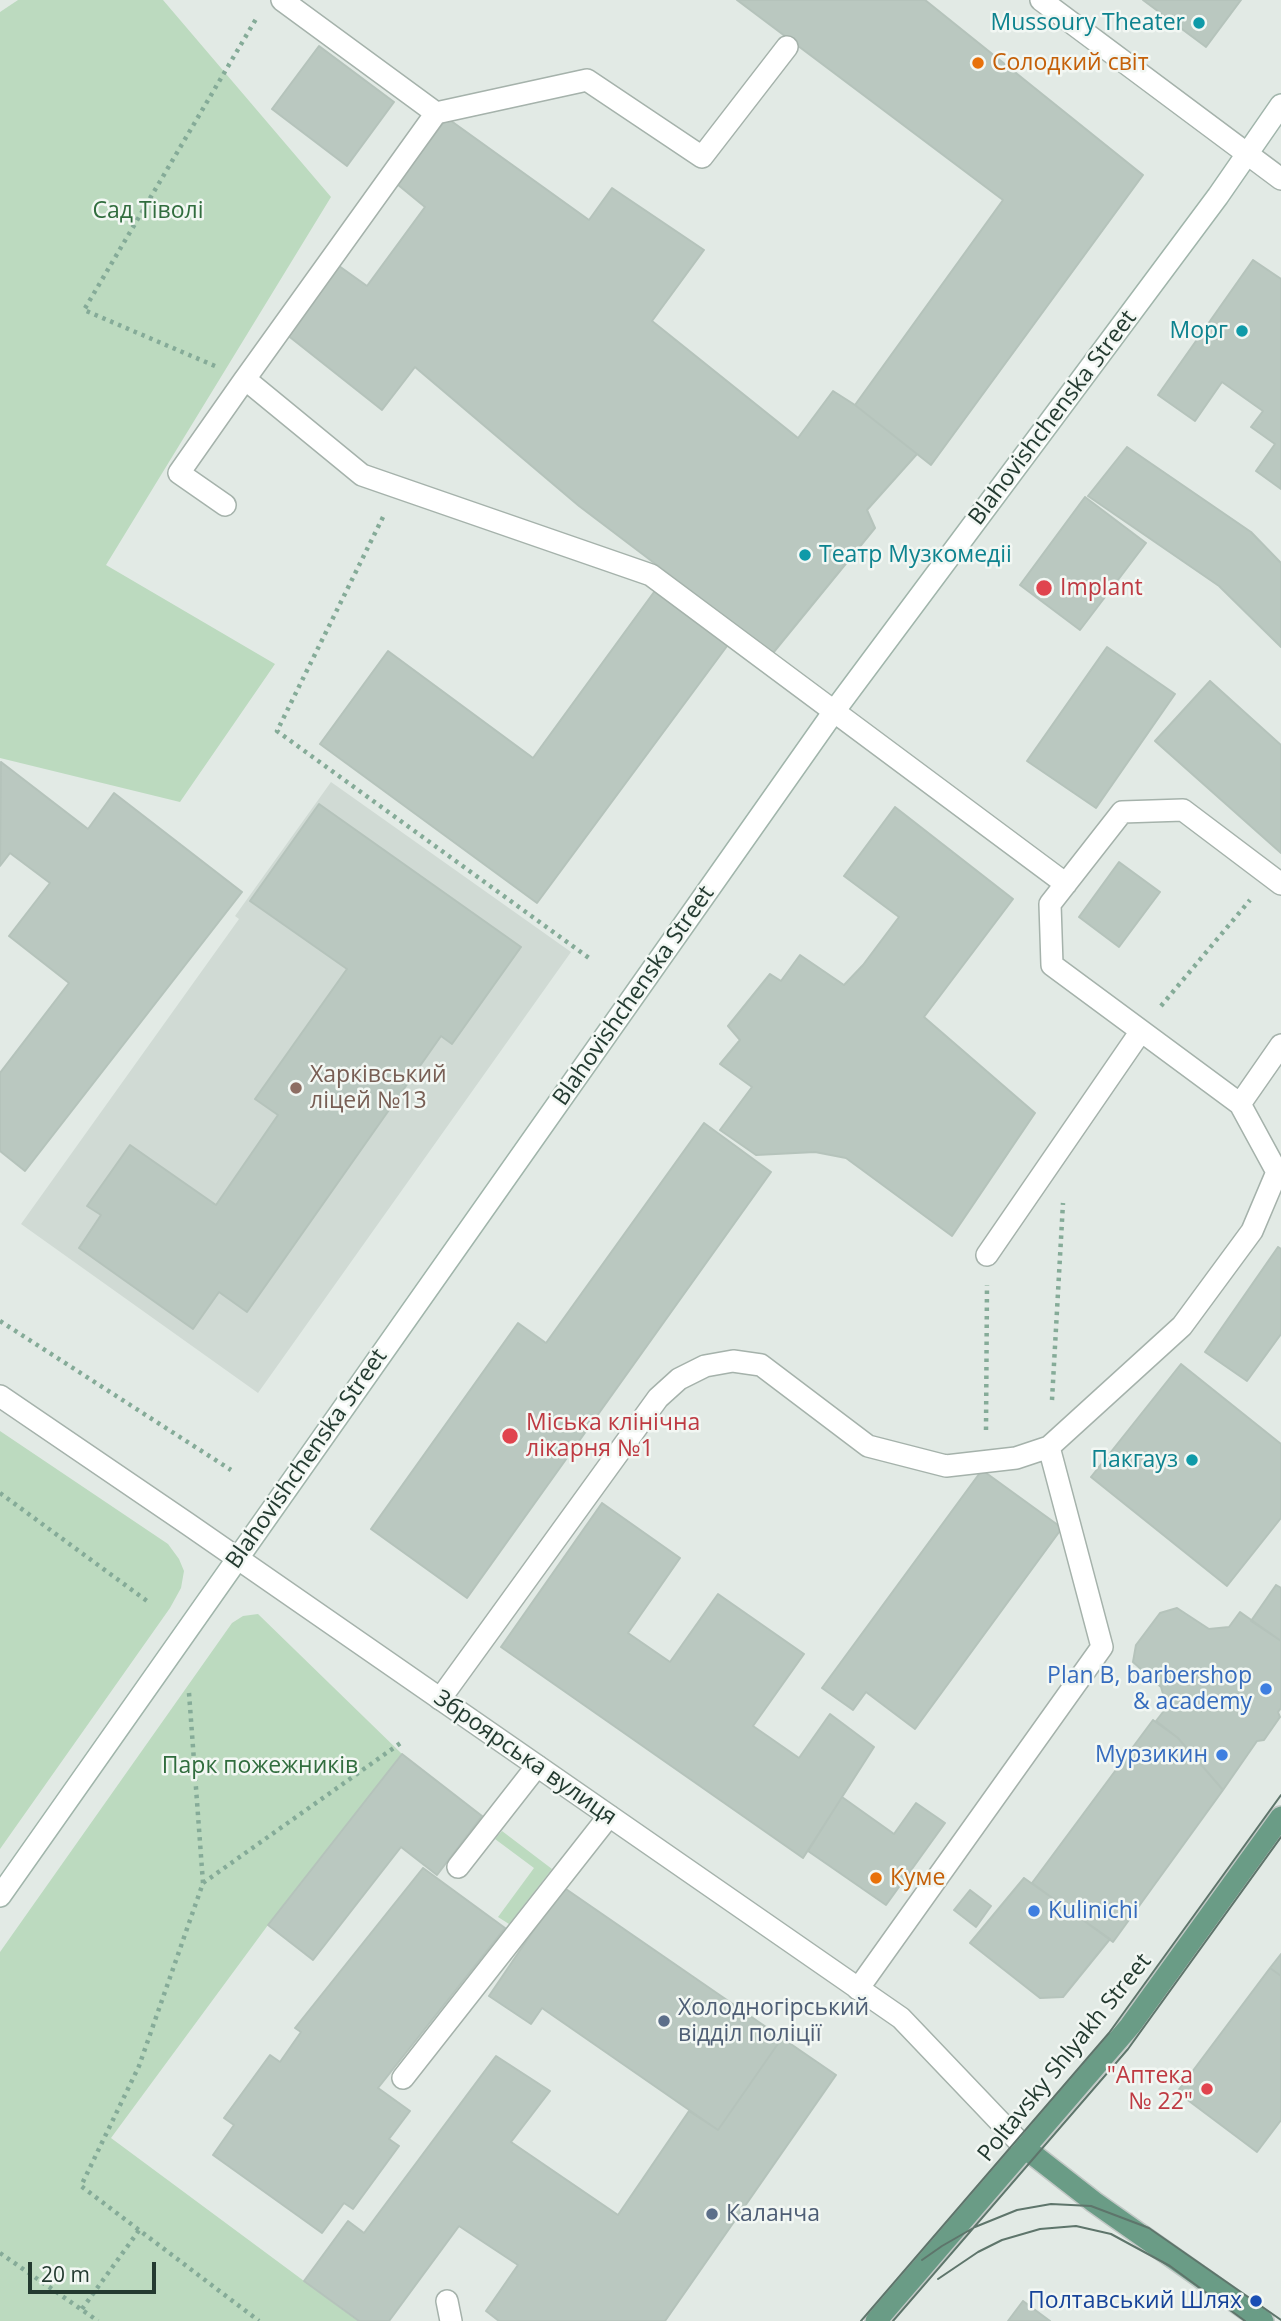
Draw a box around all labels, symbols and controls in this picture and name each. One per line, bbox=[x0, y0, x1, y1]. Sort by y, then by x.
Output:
place label: Mussoury Theater bbox=[990, 9, 1185, 37]
marker: Mussoury Theater bbox=[1191, 15, 1207, 31]
place label: Солодкий світ bbox=[992, 49, 1148, 77]
marker: Солодкий світ bbox=[970, 55, 986, 71]
park label: Сад Тіволі bbox=[93, 197, 203, 225]
street label: Blahovishchenska Street bbox=[963, 305, 1143, 531]
place label: Морг bbox=[1169, 317, 1228, 345]
marker: Морг bbox=[1234, 323, 1250, 339]
place label: Театр Музкомедіі bbox=[819, 541, 1012, 569]
marker: Театр Музкомедіі bbox=[797, 547, 813, 563]
place label: Implant bbox=[1060, 574, 1143, 602]
marker: Implant bbox=[1034, 578, 1054, 598]
street label: Blahovishchenska Street bbox=[548, 881, 720, 1111]
place label: Харківський ліцей №13 bbox=[310, 1061, 447, 1115]
marker: Харківський ліцей №13 bbox=[288, 1080, 304, 1096]
street label: Blahovishchenska Street bbox=[221, 1344, 393, 1574]
place label: Міська клінічна лікарня №1 bbox=[526, 1409, 700, 1463]
marker: Міська клінічна лікарня №1 bbox=[500, 1426, 520, 1446]
place label: Пакгауз bbox=[1091, 1446, 1178, 1474]
marker: Пакгауз bbox=[1184, 1452, 1200, 1468]
place label: Plan B, barbershop & academy bbox=[1047, 1662, 1252, 1716]
marker: Plan B, barbershop & academy bbox=[1258, 1681, 1274, 1697]
street label: Зброярська вулиця bbox=[428, 1685, 622, 1831]
place label: Мурзикин bbox=[1095, 1741, 1208, 1769]
marker: Мурзикин bbox=[1214, 1747, 1230, 1763]
park label: Парк пожежників bbox=[162, 1752, 358, 1780]
place label: Куме bbox=[890, 1864, 945, 1892]
marker: Куме bbox=[868, 1870, 884, 1886]
place label: Kulinichi bbox=[1048, 1897, 1139, 1925]
marker: Kulinichi bbox=[1026, 1903, 1042, 1919]
street label: Poltavsky Shlyakh Street bbox=[973, 1948, 1157, 2168]
place label: Холодногірський відділ поліції bbox=[678, 1994, 869, 2048]
marker: Холодногірський відділ поліції bbox=[656, 2013, 672, 2029]
place label: "Аптека № 22" bbox=[1107, 2062, 1193, 2116]
marker: "Аптека № 22" bbox=[1199, 2081, 1215, 2097]
place label: Каланча bbox=[726, 2200, 820, 2228]
marker: Каланча bbox=[704, 2206, 720, 2222]
scale bar bbox=[32, 2248, 159, 2292]
text: 20 m bbox=[41, 2260, 90, 2288]
place label: Полтавський Шлях bbox=[1028, 2287, 1242, 2315]
marker: Полтавський Шлях bbox=[1248, 2293, 1264, 2309]

